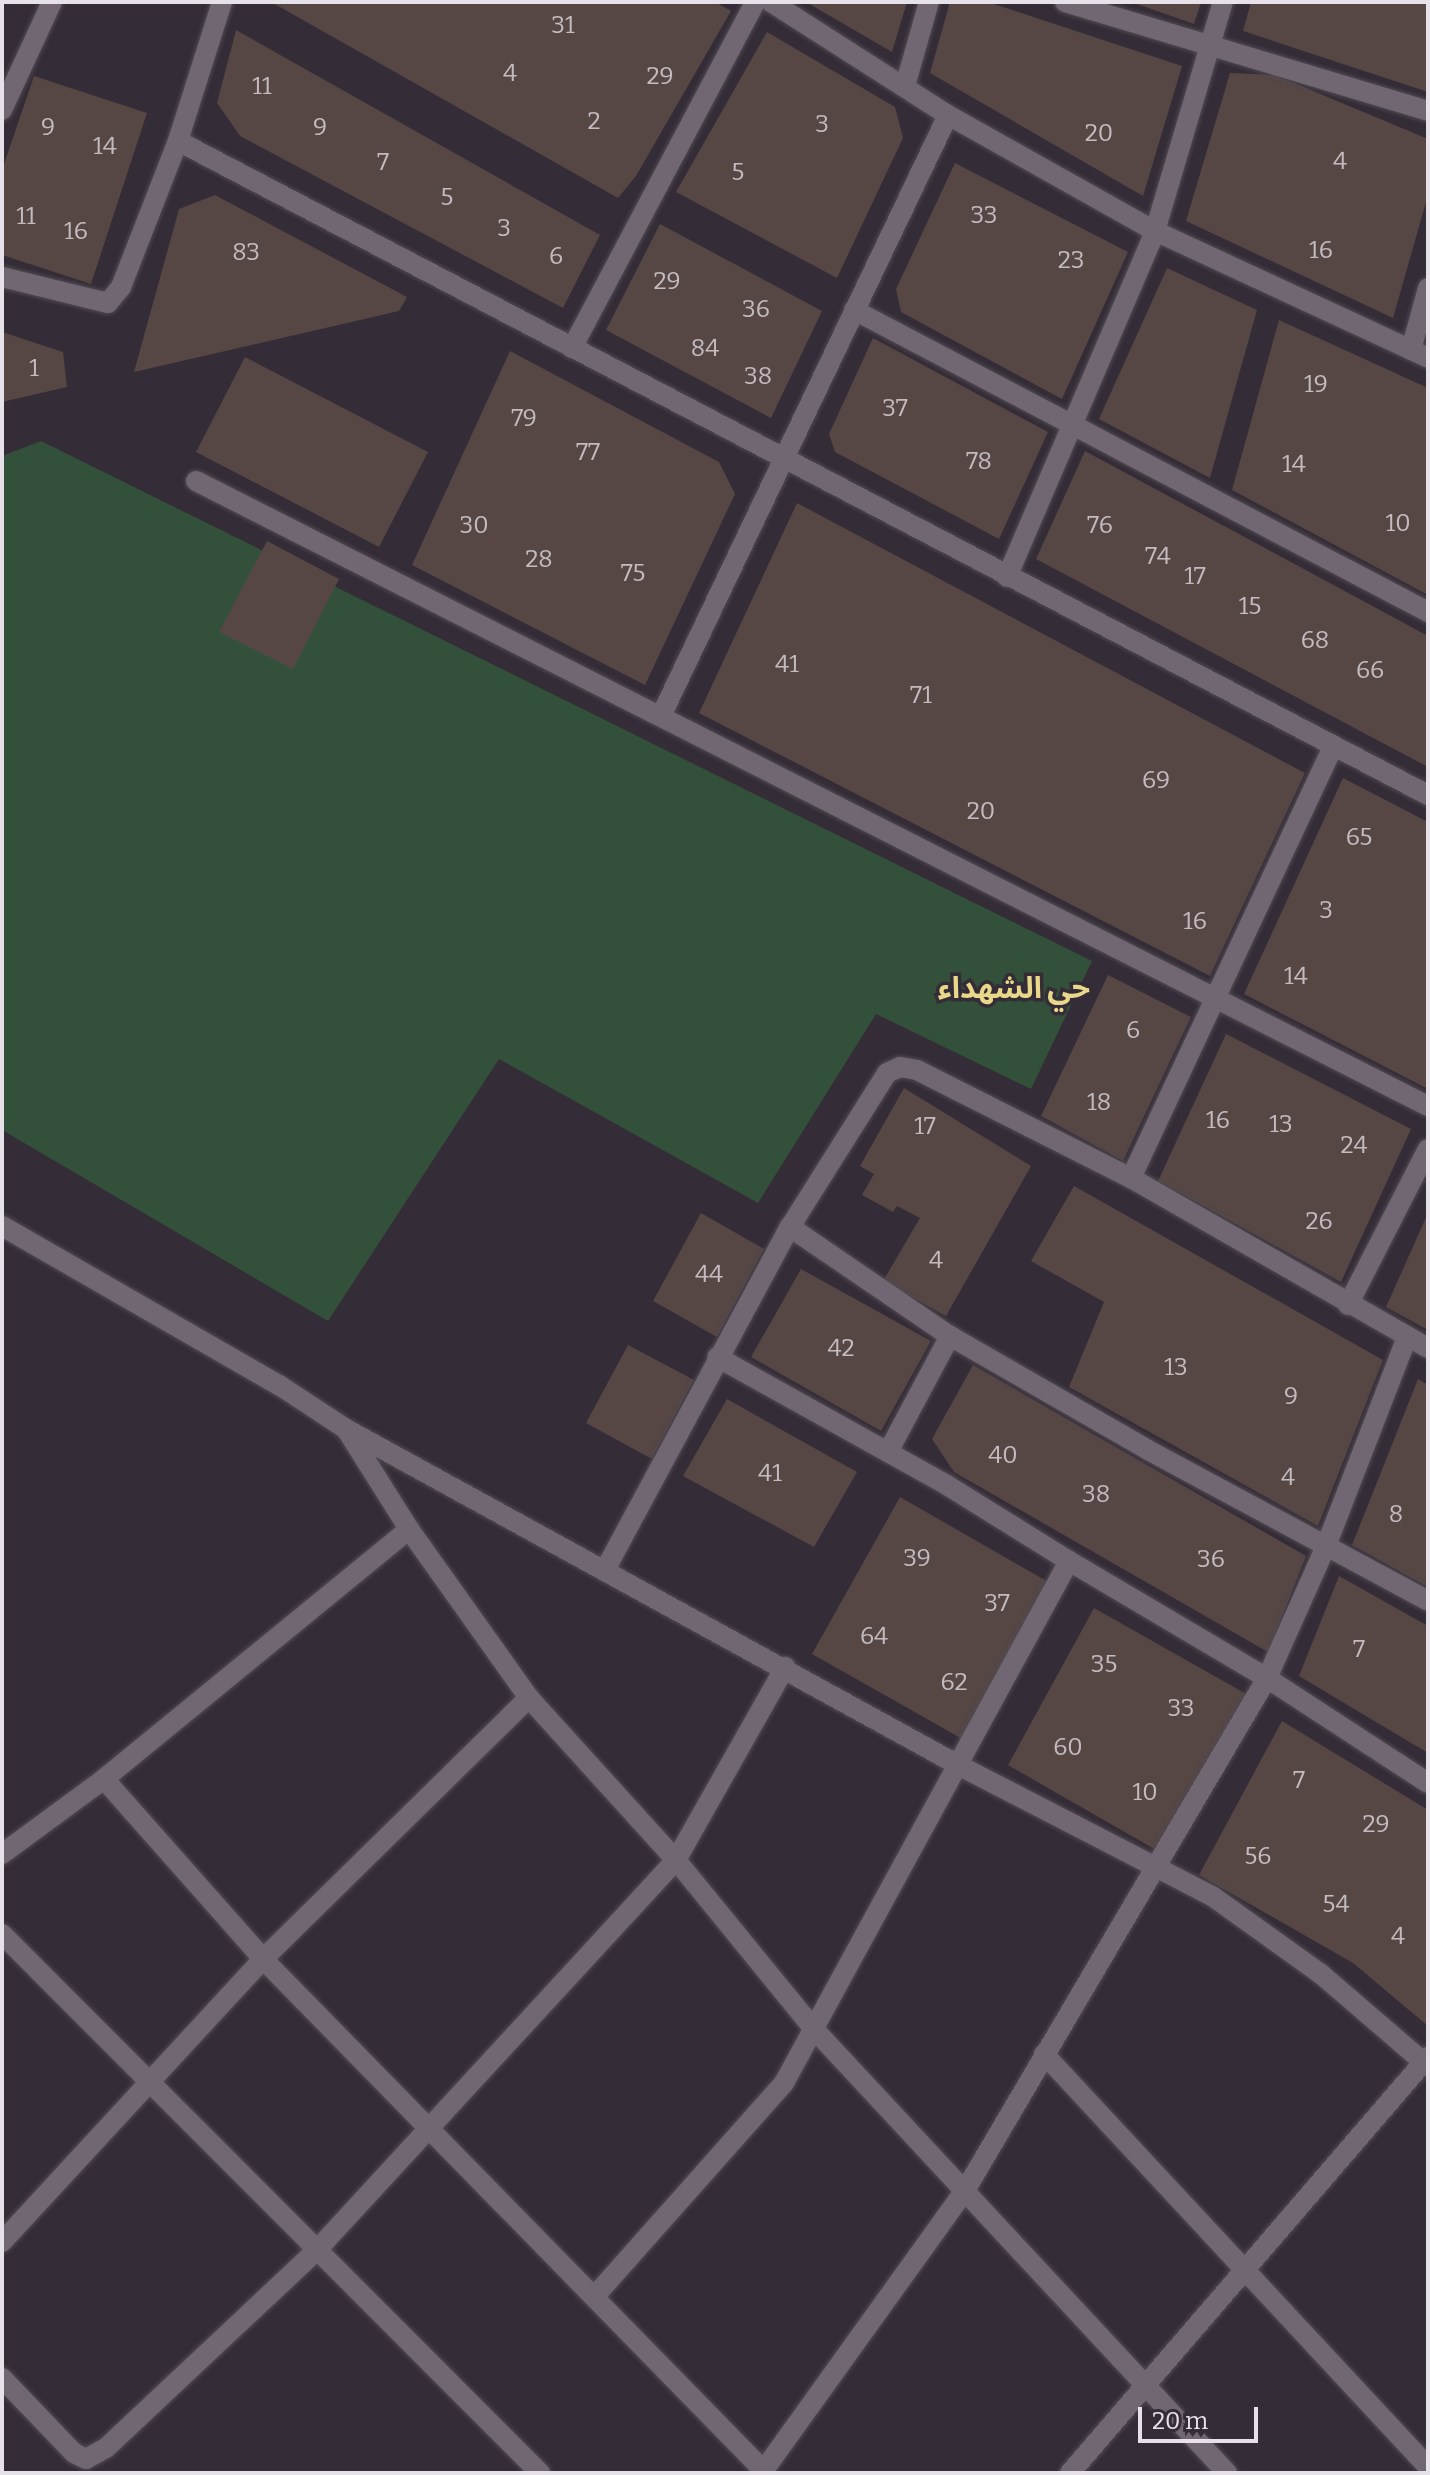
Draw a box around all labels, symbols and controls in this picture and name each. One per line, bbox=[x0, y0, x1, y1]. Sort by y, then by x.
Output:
house number: 31 bbox=[551, 12, 575, 40]
house number: 4 bbox=[503, 60, 517, 88]
house number: 29 bbox=[646, 63, 674, 91]
house number: 11 bbox=[252, 73, 272, 101]
house number: 2 bbox=[587, 108, 601, 136]
house number: 3 bbox=[815, 111, 829, 139]
house number: 9 bbox=[41, 114, 55, 142]
house number: 9 bbox=[313, 114, 327, 142]
house number: 20 bbox=[1085, 120, 1113, 148]
house number: 14 bbox=[93, 133, 117, 161]
house number: 4 bbox=[1333, 148, 1347, 176]
house number: 7 bbox=[377, 149, 389, 177]
house number: 5 bbox=[732, 159, 744, 187]
house number: 5 bbox=[441, 184, 453, 212]
house number: 33 bbox=[971, 202, 997, 230]
house number: 11 bbox=[16, 203, 36, 231]
house number: 3 bbox=[497, 215, 511, 243]
house number: 16 bbox=[64, 218, 88, 246]
house number: 16 bbox=[1309, 237, 1333, 265]
house number: 83 bbox=[232, 239, 260, 267]
house number: 6 bbox=[549, 243, 563, 271]
house number: 23 bbox=[1058, 247, 1084, 275]
house number: 29 bbox=[653, 268, 681, 296]
house number: 36 bbox=[742, 296, 770, 324]
house number: 84 bbox=[691, 335, 719, 363]
house number: 1 bbox=[29, 355, 39, 383]
house number: 38 bbox=[744, 363, 772, 391]
house number: 19 bbox=[1304, 371, 1328, 399]
house number: 37 bbox=[882, 395, 908, 423]
house number: 79 bbox=[511, 405, 537, 433]
house number: 77 bbox=[576, 439, 600, 467]
house number: 78 bbox=[966, 448, 992, 476]
house number: 14 bbox=[1282, 451, 1306, 479]
house number: 10 bbox=[1385, 510, 1411, 538]
house number: 30 bbox=[459, 512, 489, 540]
house number: 76 bbox=[1087, 512, 1113, 540]
house number: 74 bbox=[1145, 543, 1171, 571]
house number: 28 bbox=[525, 546, 553, 574]
house number: 75 bbox=[621, 560, 645, 588]
house number: 17 bbox=[1184, 563, 1206, 591]
house number: 15 bbox=[1239, 593, 1261, 621]
house number: 68 bbox=[1301, 627, 1329, 655]
house number: 41 bbox=[775, 651, 799, 679]
house number: 66 bbox=[1356, 657, 1384, 685]
house number: 71 bbox=[910, 682, 932, 710]
house number: 69 bbox=[1142, 767, 1170, 795]
house number: 20 bbox=[967, 798, 995, 826]
house number: 65 bbox=[1346, 824, 1372, 852]
house number: 3 bbox=[1319, 897, 1333, 925]
house number: 16 bbox=[1183, 908, 1207, 936]
house number: 14 bbox=[1284, 963, 1308, 991]
district label: حي الشهداء bbox=[938, 970, 1090, 1006]
house number: 6 bbox=[1126, 1017, 1140, 1045]
house number: 18 bbox=[1087, 1089, 1111, 1117]
house number: 16 bbox=[1206, 1107, 1230, 1135]
house number: 13 bbox=[1269, 1111, 1293, 1139]
house number: 17 bbox=[914, 1113, 936, 1141]
house number: 24 bbox=[1340, 1132, 1368, 1160]
house number: 26 bbox=[1305, 1208, 1333, 1236]
house number: 4 bbox=[929, 1247, 943, 1275]
house number: 44 bbox=[695, 1261, 723, 1289]
house number: 42 bbox=[827, 1335, 855, 1363]
house number: 13 bbox=[1164, 1354, 1188, 1382]
house number: 9 bbox=[1284, 1383, 1298, 1411]
house number: 40 bbox=[988, 1442, 1018, 1470]
house number: 41 bbox=[758, 1460, 782, 1488]
house number: 4 bbox=[1281, 1464, 1295, 1492]
house number: 38 bbox=[1082, 1481, 1110, 1509]
house number: 8 bbox=[1389, 1501, 1403, 1529]
house number: 39 bbox=[903, 1545, 931, 1573]
house number: 36 bbox=[1197, 1546, 1225, 1574]
house number: 37 bbox=[984, 1590, 1010, 1618]
house number: 64 bbox=[860, 1623, 888, 1651]
house number: 7 bbox=[1353, 1636, 1365, 1664]
house number: 35 bbox=[1091, 1651, 1117, 1679]
house number: 62 bbox=[941, 1669, 967, 1697]
house number: 33 bbox=[1168, 1695, 1194, 1723]
house number: 60 bbox=[1053, 1734, 1083, 1762]
house number: 7 bbox=[1293, 1767, 1305, 1795]
house number: 10 bbox=[1132, 1779, 1158, 1807]
house number: 29 bbox=[1362, 1811, 1390, 1839]
house number: 56 bbox=[1245, 1843, 1271, 1871]
house number: 54 bbox=[1323, 1891, 1349, 1919]
house number: 4 bbox=[1391, 1923, 1405, 1951]
scale bar bbox=[1142, 2391, 1262, 2441]
text: 20 m bbox=[1152, 2407, 1208, 2435]

